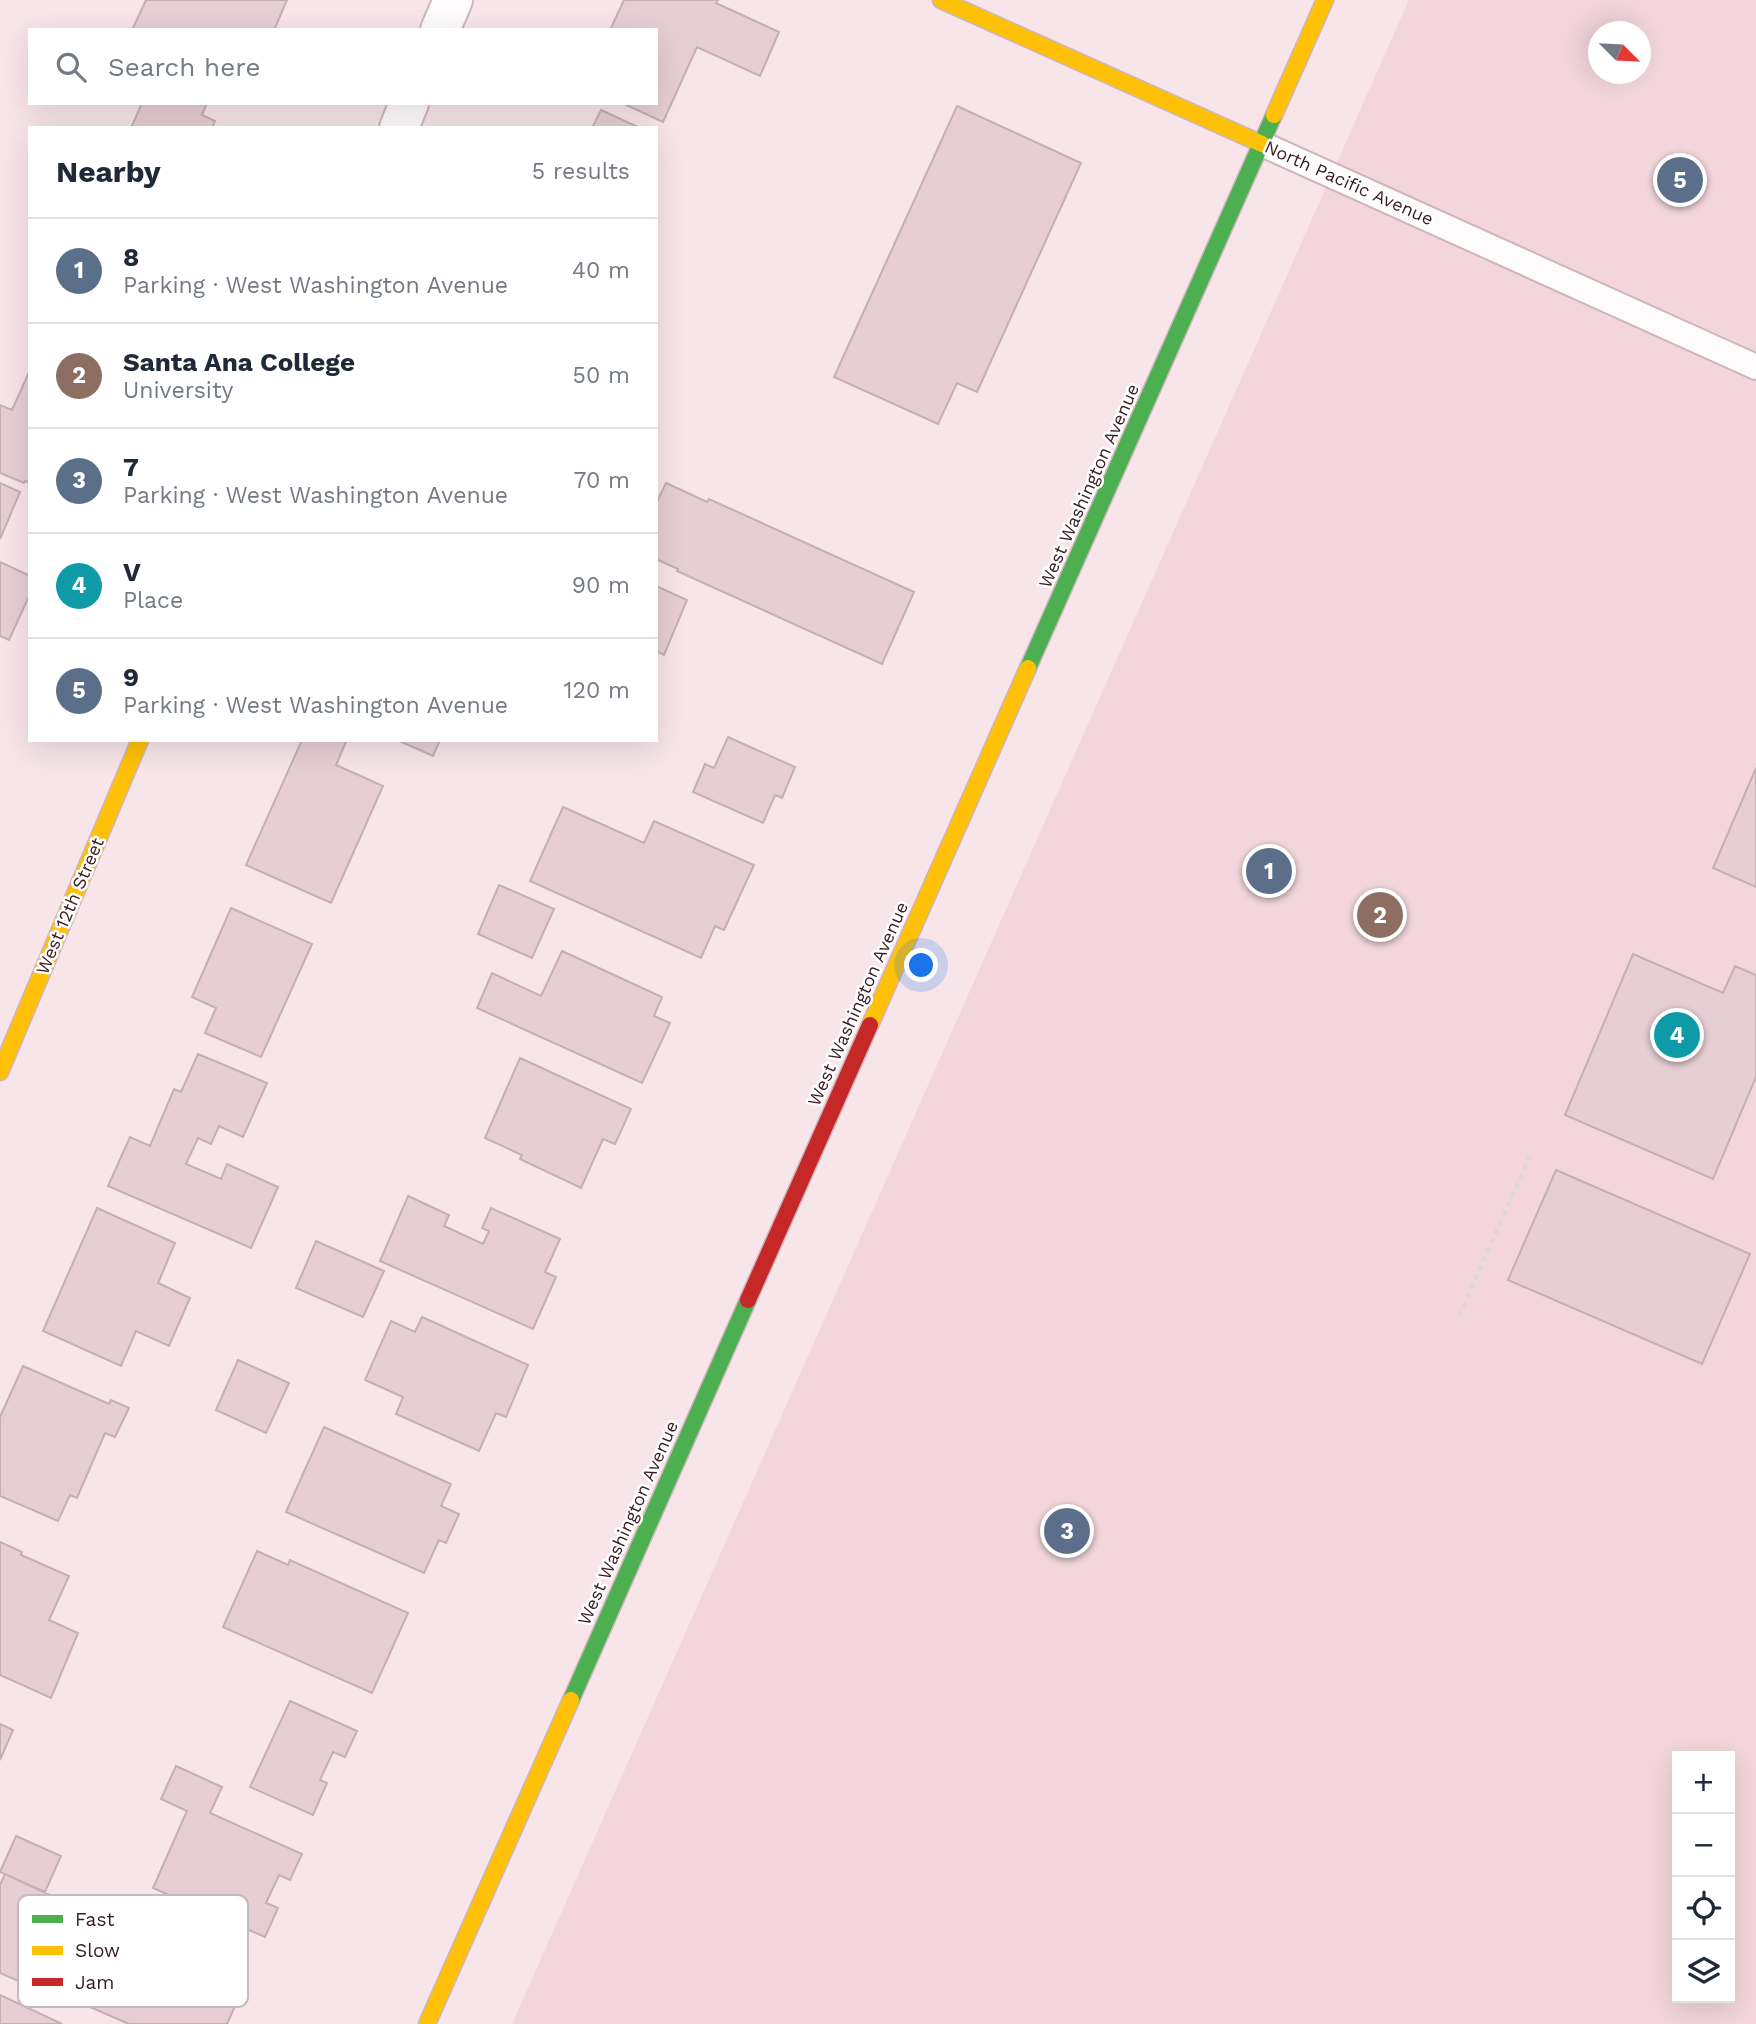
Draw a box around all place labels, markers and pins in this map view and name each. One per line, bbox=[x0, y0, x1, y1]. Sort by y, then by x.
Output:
pin: 5 bbox=[1657, 154, 1703, 206]
pin: 1 bbox=[1246, 845, 1292, 897]
pin: 2 bbox=[1357, 889, 1403, 941]
pin: 4 bbox=[1654, 1009, 1700, 1061]
pin: 3 bbox=[1044, 1505, 1090, 1557]

